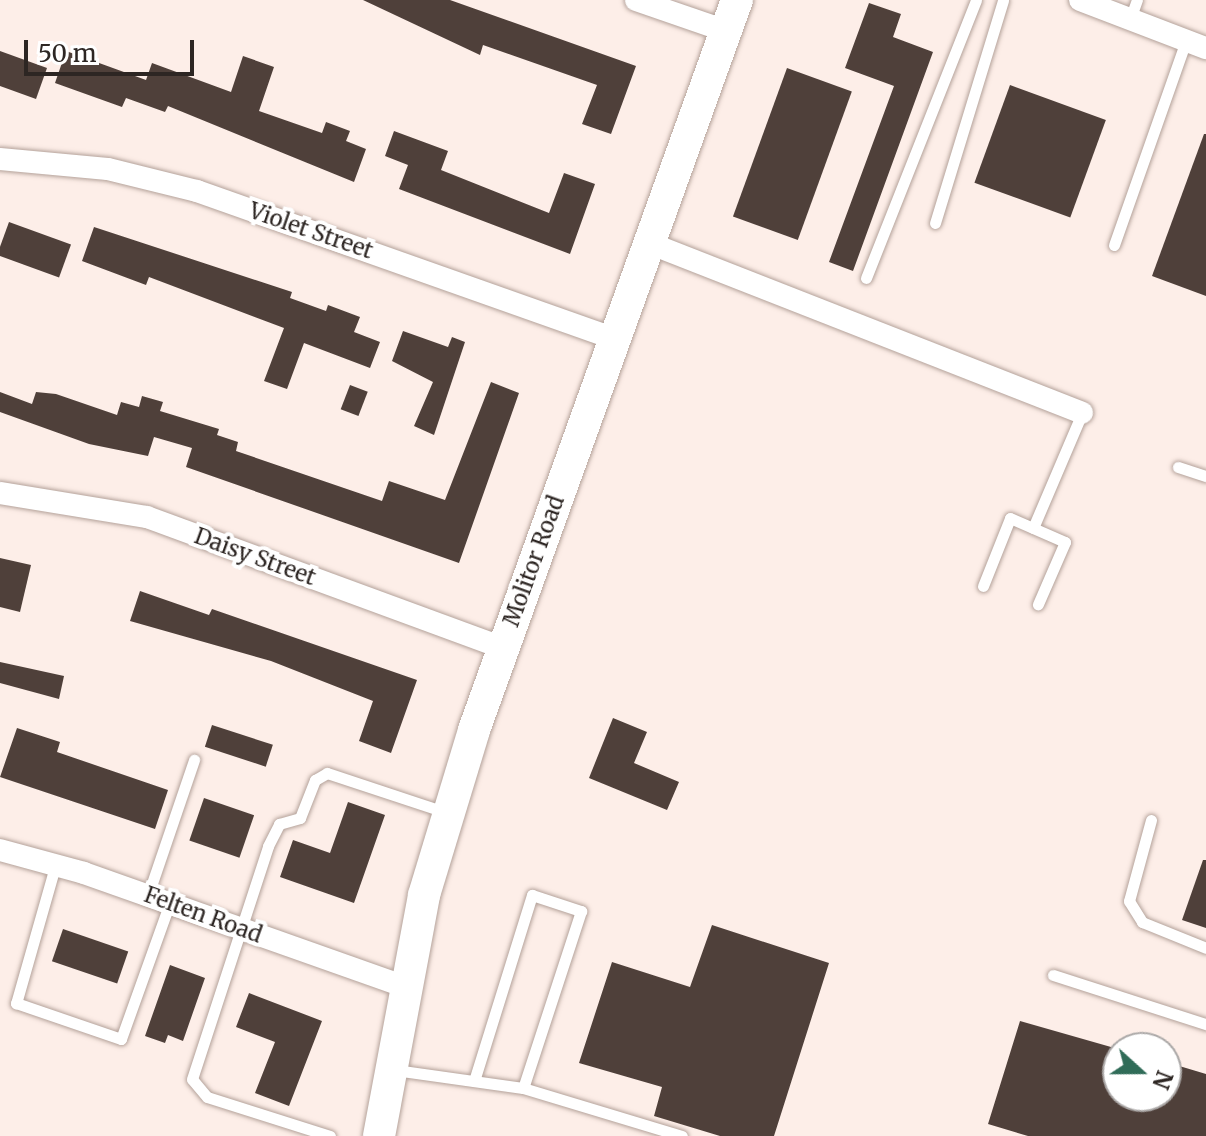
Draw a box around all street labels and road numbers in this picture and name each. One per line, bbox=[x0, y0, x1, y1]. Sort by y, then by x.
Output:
street label: Violet Street bbox=[246, 197, 376, 265]
street label: Molitor Road bbox=[498, 492, 570, 630]
street label: Daisy Street bbox=[191, 523, 319, 591]
street label: Felten Road bbox=[141, 881, 265, 949]

